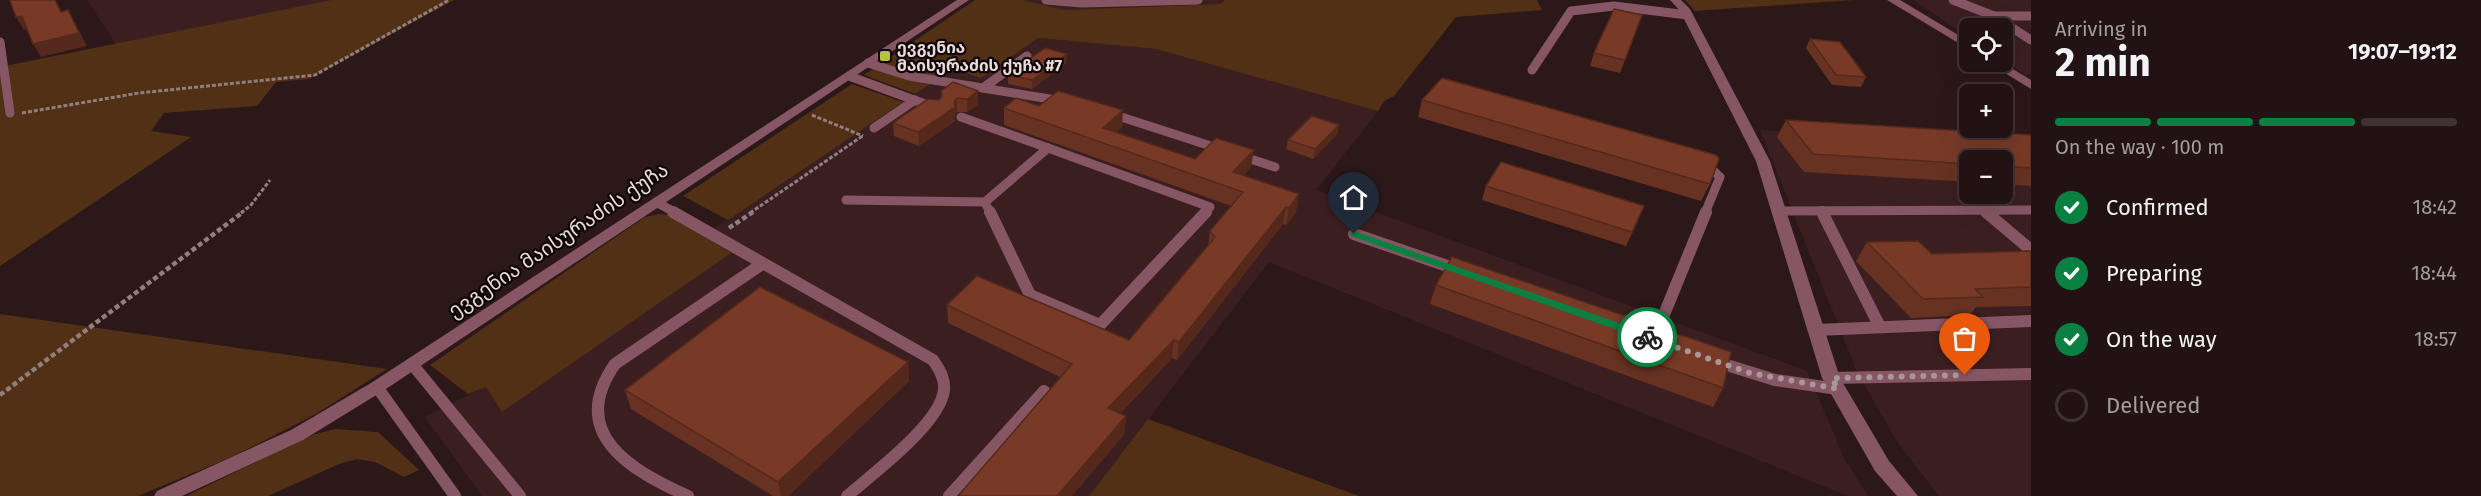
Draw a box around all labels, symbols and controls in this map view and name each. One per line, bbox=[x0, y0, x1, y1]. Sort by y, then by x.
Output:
text: Arriving in bbox=[2055, 17, 2148, 41]
map controls bbox=[1959, 18, 2013, 204]
button: locate bbox=[1959, 18, 2013, 72]
place label: ევგენია მაისურაძის ქუჩა #7 bbox=[897, 38, 1063, 75]
text: 19:07–19:12 bbox=[2348, 38, 2457, 65]
text: 2 min bbox=[2055, 40, 2151, 86]
marker: ევგენია მაისურაძის ქუჩა #7 bbox=[878, 49, 892, 63]
button: + bbox=[1959, 84, 2013, 138]
text: On the way · 100 m bbox=[2055, 135, 2224, 159]
button: − bbox=[1959, 150, 2013, 204]
street label: ევგენია მაისურაძის ქუჩა bbox=[443, 157, 673, 323]
pin bbox=[1328, 172, 1379, 234]
icon: home bbox=[1337, 181, 1370, 214]
icon: check bbox=[2055, 191, 2088, 224]
text: Confirmed bbox=[2106, 194, 2209, 221]
text: 18:42 bbox=[2412, 195, 2457, 219]
icon: check bbox=[2055, 257, 2088, 290]
text: Preparing bbox=[2106, 260, 2202, 287]
text: 18:44 bbox=[2411, 261, 2457, 285]
courier bbox=[1617, 307, 1677, 367]
pin bbox=[1939, 313, 1990, 375]
icon: bike bbox=[1631, 321, 1664, 354]
icon: bag bbox=[1948, 322, 1981, 355]
icon: check bbox=[2055, 323, 2088, 356]
text: On the way bbox=[2106, 326, 2217, 353]
text: 18:57 bbox=[2414, 327, 2457, 351]
text: Delivered bbox=[2106, 392, 2201, 419]

